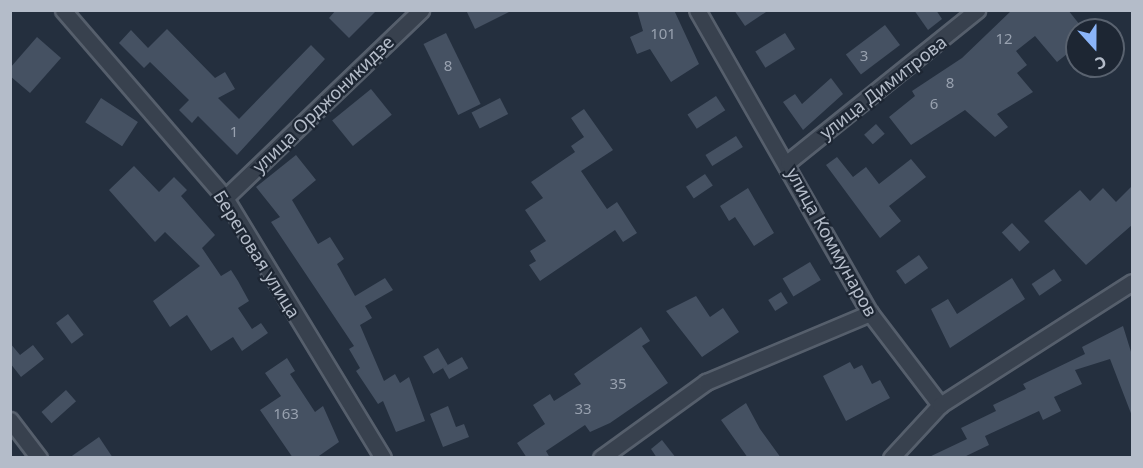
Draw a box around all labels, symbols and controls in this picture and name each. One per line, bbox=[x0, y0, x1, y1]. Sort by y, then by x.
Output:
north arrow bbox=[1065, 18, 1125, 78]
house number: 101 bbox=[650, 25, 676, 43]
house number: 12 bbox=[995, 30, 1013, 48]
street label: улица Орджоникидзе bbox=[248, 31, 398, 177]
street label: улица Димитрова bbox=[815, 31, 951, 143]
house number: 3 bbox=[860, 47, 868, 65]
text: С bbox=[1092, 51, 1110, 75]
house number: 8 bbox=[444, 57, 452, 75]
house number: 8 bbox=[946, 74, 954, 92]
house number: 6 bbox=[930, 95, 938, 113]
house number: 1 bbox=[230, 123, 238, 141]
street label: улица Коммунаров bbox=[782, 164, 882, 320]
street label: Береговая улица bbox=[209, 186, 305, 322]
house number: 35 bbox=[609, 375, 627, 393]
house number: 33 bbox=[574, 400, 592, 418]
house number: 163 bbox=[273, 405, 299, 423]

